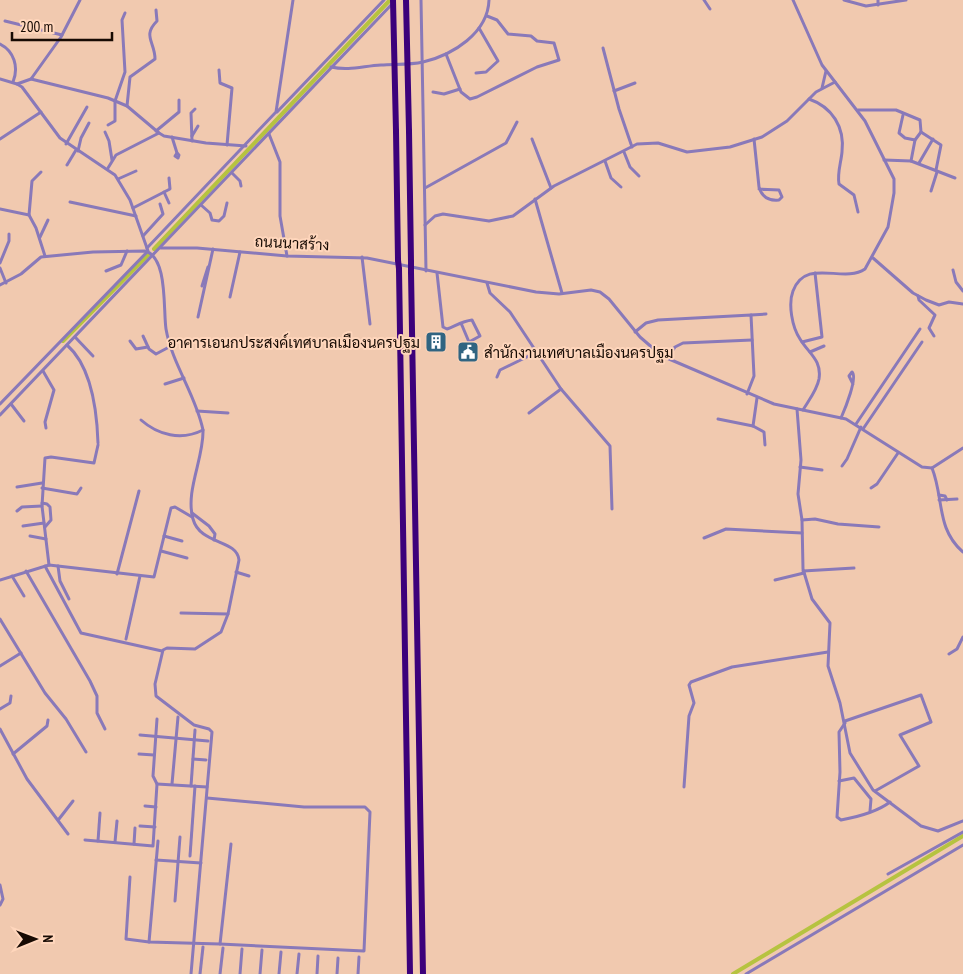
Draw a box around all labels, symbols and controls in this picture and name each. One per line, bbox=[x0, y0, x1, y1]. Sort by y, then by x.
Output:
scale bar bbox=[12, 10, 112, 42]
text: 200 m bbox=[20, 17, 53, 36]
street label: ถนนนาสร้าง bbox=[254, 232, 330, 254]
building icon: อาคารเอนกประสงค์เทศบาลเมืองนครปฐม bbox=[424, 330, 448, 354]
place label: อาคารเอนกประสงค์เทศบาลเมืองนครปฐม bbox=[167, 333, 420, 353]
public building icon: สำนักงานเทศบาลเมืองนครปฐม bbox=[456, 340, 480, 364]
place label: สำนักงานเทศบาลเมืองนครปฐม bbox=[484, 343, 673, 363]
north arrow bbox=[10, 914, 60, 964]
text: N bbox=[39, 935, 57, 943]

